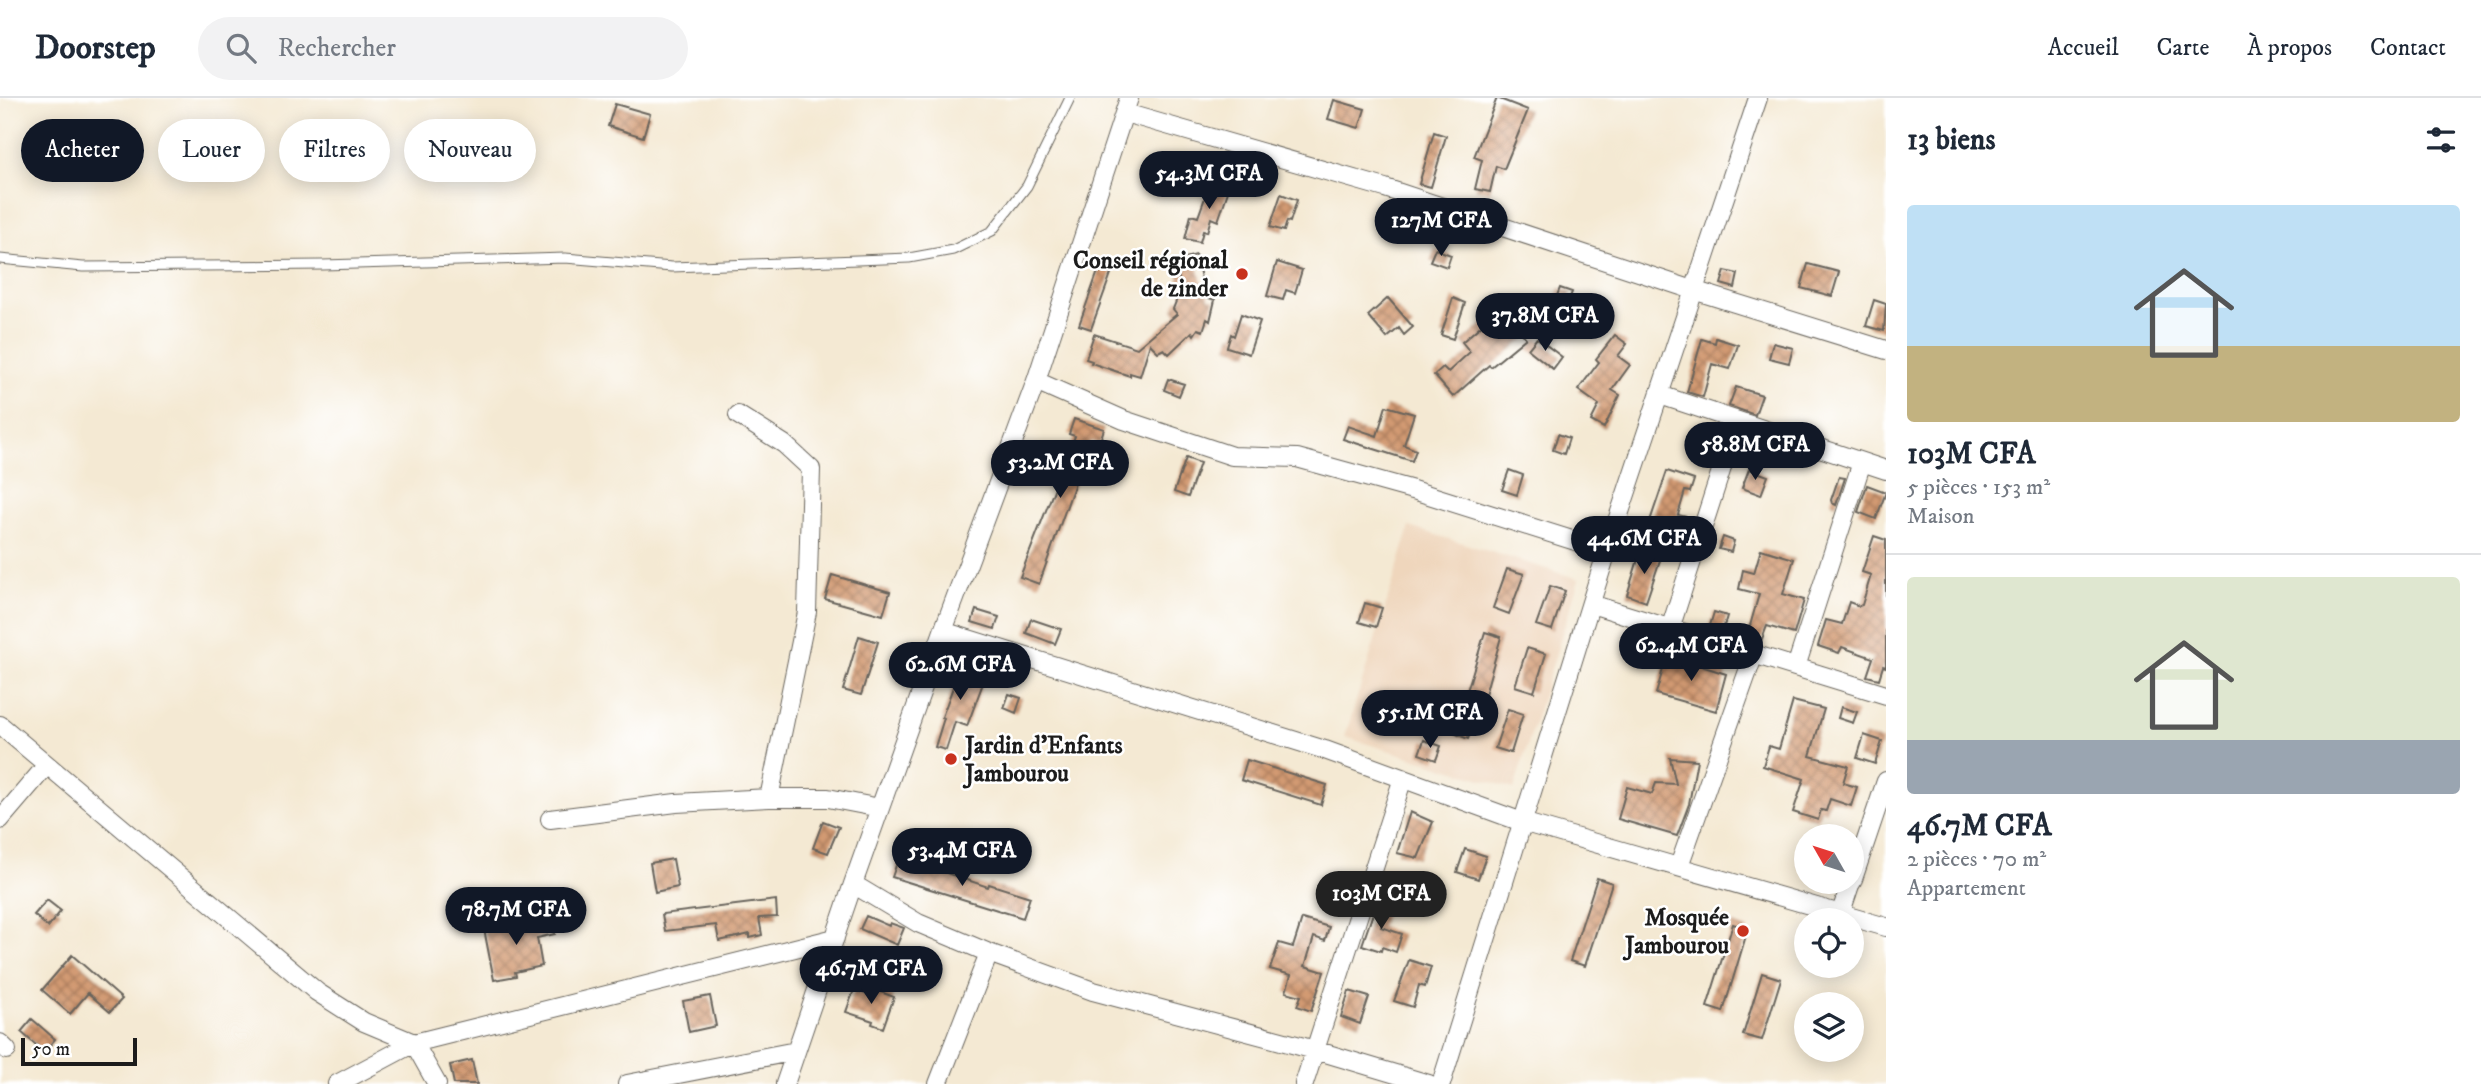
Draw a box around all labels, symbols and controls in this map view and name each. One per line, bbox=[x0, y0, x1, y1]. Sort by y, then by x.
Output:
search box bbox=[198, 17, 688, 80]
text: Doorstep bbox=[35, 28, 156, 69]
icon: search bbox=[222, 29, 260, 67]
text: Rechercher bbox=[278, 32, 396, 65]
text: Accueil bbox=[2048, 33, 2119, 63]
text: Carte bbox=[2157, 33, 2209, 63]
text: À propos bbox=[2247, 33, 2332, 63]
text: Contact bbox=[2370, 33, 2446, 63]
chip: Acheter bbox=[21, 119, 144, 182]
chip: Louer bbox=[158, 119, 265, 182]
chip: Filtres bbox=[279, 119, 390, 182]
chip: Nouveau bbox=[404, 119, 536, 182]
icon: filters bbox=[2422, 121, 2460, 159]
text: 13 biens bbox=[1907, 122, 1996, 159]
pin: 54.3M CFA bbox=[1129, 152, 1289, 211]
text: 54.3M CFA bbox=[1155, 159, 1263, 188]
pin: 127M CFA bbox=[1369, 198, 1513, 258]
text: 127M CFA bbox=[1391, 206, 1491, 235]
place label: Conseil régional de zinder bbox=[1073, 246, 1229, 304]
icon: home bbox=[2121, 250, 2247, 376]
marker: Conseil régional de zinder bbox=[1234, 266, 1250, 282]
pin: 37.8M CFA bbox=[1465, 294, 1625, 353]
text: 37.8M CFA bbox=[1492, 301, 1598, 330]
pin: 58.8M CFA bbox=[1675, 422, 1835, 482]
text: 58.8M CFA bbox=[1700, 430, 1810, 459]
text: 103M CFA bbox=[1907, 436, 2036, 473]
pin: 53.2M CFA bbox=[980, 440, 1140, 500]
text: 53.2M CFA bbox=[1007, 448, 1113, 477]
text: 5 pièces · 153 m² bbox=[1907, 473, 2050, 502]
text: Maison bbox=[1907, 502, 1975, 531]
pin: 44.6M CFA bbox=[1564, 517, 1724, 576]
text: 44.6M CFA bbox=[1587, 524, 1701, 553]
icon: home bbox=[2121, 622, 2247, 748]
pin: 62.4M CFA bbox=[1611, 624, 1771, 683]
text: 62.4M CFA bbox=[1635, 631, 1747, 660]
pin: 62.6M CFA bbox=[880, 642, 1040, 702]
text: 62.6M CFA bbox=[905, 650, 1015, 679]
pin: 55.1M CFA bbox=[1350, 690, 1510, 750]
text: 55.1M CFA bbox=[1377, 698, 1483, 727]
place label: Jardin d'Enfants Jambourou bbox=[962, 731, 1123, 789]
marker: Jardin d'Enfants Jambourou bbox=[943, 751, 959, 767]
text: 46.7M CFA bbox=[1907, 808, 2051, 845]
north arrow bbox=[1794, 824, 1864, 894]
map controls bbox=[1794, 824, 1864, 1062]
pin: 53.4M CFA bbox=[882, 828, 1042, 888]
text: 53.4M CFA bbox=[908, 836, 1016, 865]
text: 2 pièces · 70 m² bbox=[1907, 845, 2046, 874]
pin: 103M CFA bbox=[1309, 872, 1453, 931]
text: Appartement bbox=[1907, 874, 2026, 903]
text: 103M CFA bbox=[1332, 879, 1430, 908]
pin: 78.7M CFA bbox=[436, 888, 596, 947]
text: 78.7M CFA bbox=[461, 895, 571, 924]
place label: Mosquée Jambourou bbox=[1622, 903, 1729, 961]
button: locate bbox=[1794, 908, 1864, 978]
marker: Mosquée Jambourou bbox=[1735, 923, 1751, 939]
pin: 46.7M CFA bbox=[791, 946, 951, 1006]
text: 46.7M CFA bbox=[816, 954, 926, 983]
button: layers bbox=[1794, 992, 1864, 1062]
scale bar bbox=[21, 1035, 136, 1067]
text: 50 m bbox=[32, 1038, 70, 1061]

